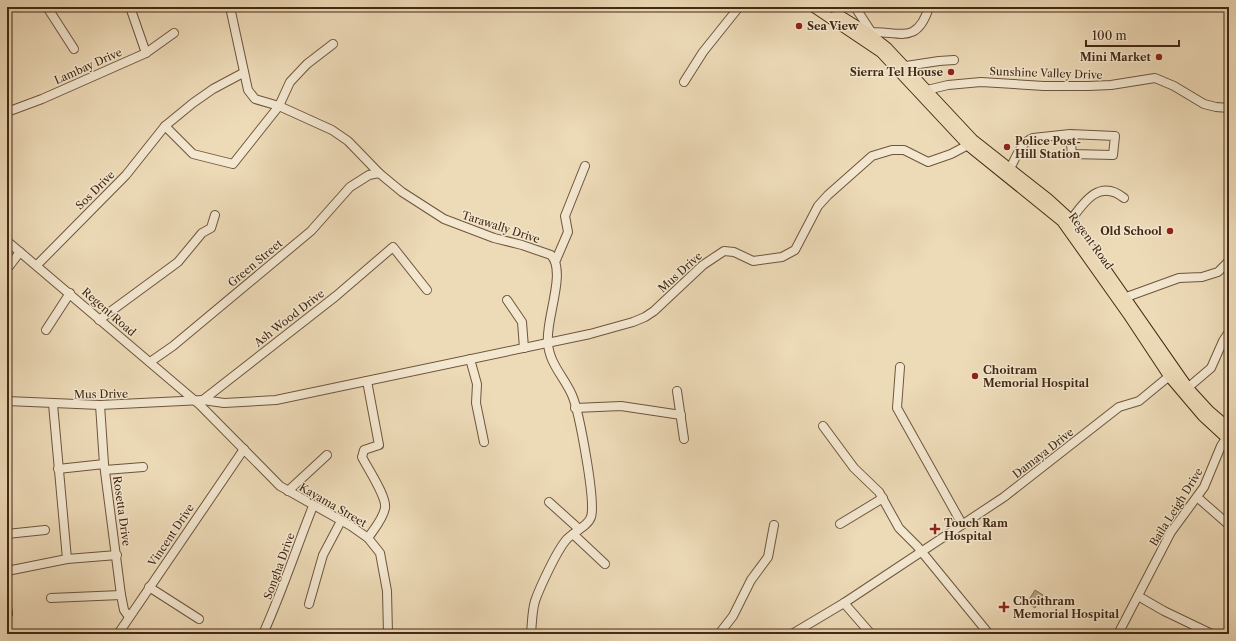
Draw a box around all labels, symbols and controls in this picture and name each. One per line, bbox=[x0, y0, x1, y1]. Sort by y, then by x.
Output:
place label: Sea View bbox=[807, 19, 859, 33]
marker: Sea View bbox=[794, 21, 804, 31]
scale bar bbox=[1086, 22, 1179, 48]
text: 100 m bbox=[1092, 28, 1127, 43]
street label: Lambay Drive bbox=[52, 45, 124, 87]
place label: Mini Market bbox=[1080, 50, 1152, 64]
marker: Mini Market bbox=[1154, 52, 1164, 62]
street label: Sunshine Valley Drive bbox=[989, 64, 1103, 82]
place label: Sierra Tel House bbox=[850, 65, 943, 79]
marker: Sierra Tel House bbox=[946, 67, 956, 77]
place label: Police Post- Hill Station bbox=[1015, 134, 1081, 161]
marker: Police Post- Hill Station bbox=[1002, 142, 1012, 152]
street label: Sos Drive bbox=[72, 167, 118, 213]
street label: Tarawally Drive bbox=[460, 208, 542, 246]
street label: Regent Road bbox=[1066, 210, 1117, 272]
place label: Old School bbox=[1100, 224, 1162, 238]
marker: Old School bbox=[1165, 226, 1175, 236]
street label: Green Street bbox=[225, 236, 285, 290]
street label: Mus Drive bbox=[655, 249, 705, 295]
street label: Regent Road bbox=[79, 285, 139, 339]
street label: Ash Wood Drive bbox=[250, 286, 327, 350]
place label: Choitram Memorial Hospital bbox=[983, 363, 1089, 390]
marker: Choitram Memorial Hospital bbox=[970, 371, 980, 381]
street label: Mus Drive bbox=[74, 387, 128, 401]
street label: Damaya Drive bbox=[1010, 425, 1076, 481]
street label: Baila Leigh Drive bbox=[1146, 465, 1206, 549]
street label: Rosetta Drive bbox=[110, 475, 134, 547]
street label: Kayama Street bbox=[297, 480, 369, 530]
street label: Vincent Drive bbox=[144, 501, 197, 570]
place label: Touch Ram Hospital bbox=[944, 516, 1008, 543]
marker: Touch Ram Hospital bbox=[929, 523, 941, 535]
street label: Songha Drive bbox=[260, 531, 298, 601]
place label: Choithram Memorial Hospital bbox=[1013, 594, 1119, 621]
marker: Choithram Memorial Hospital bbox=[998, 601, 1010, 613]

